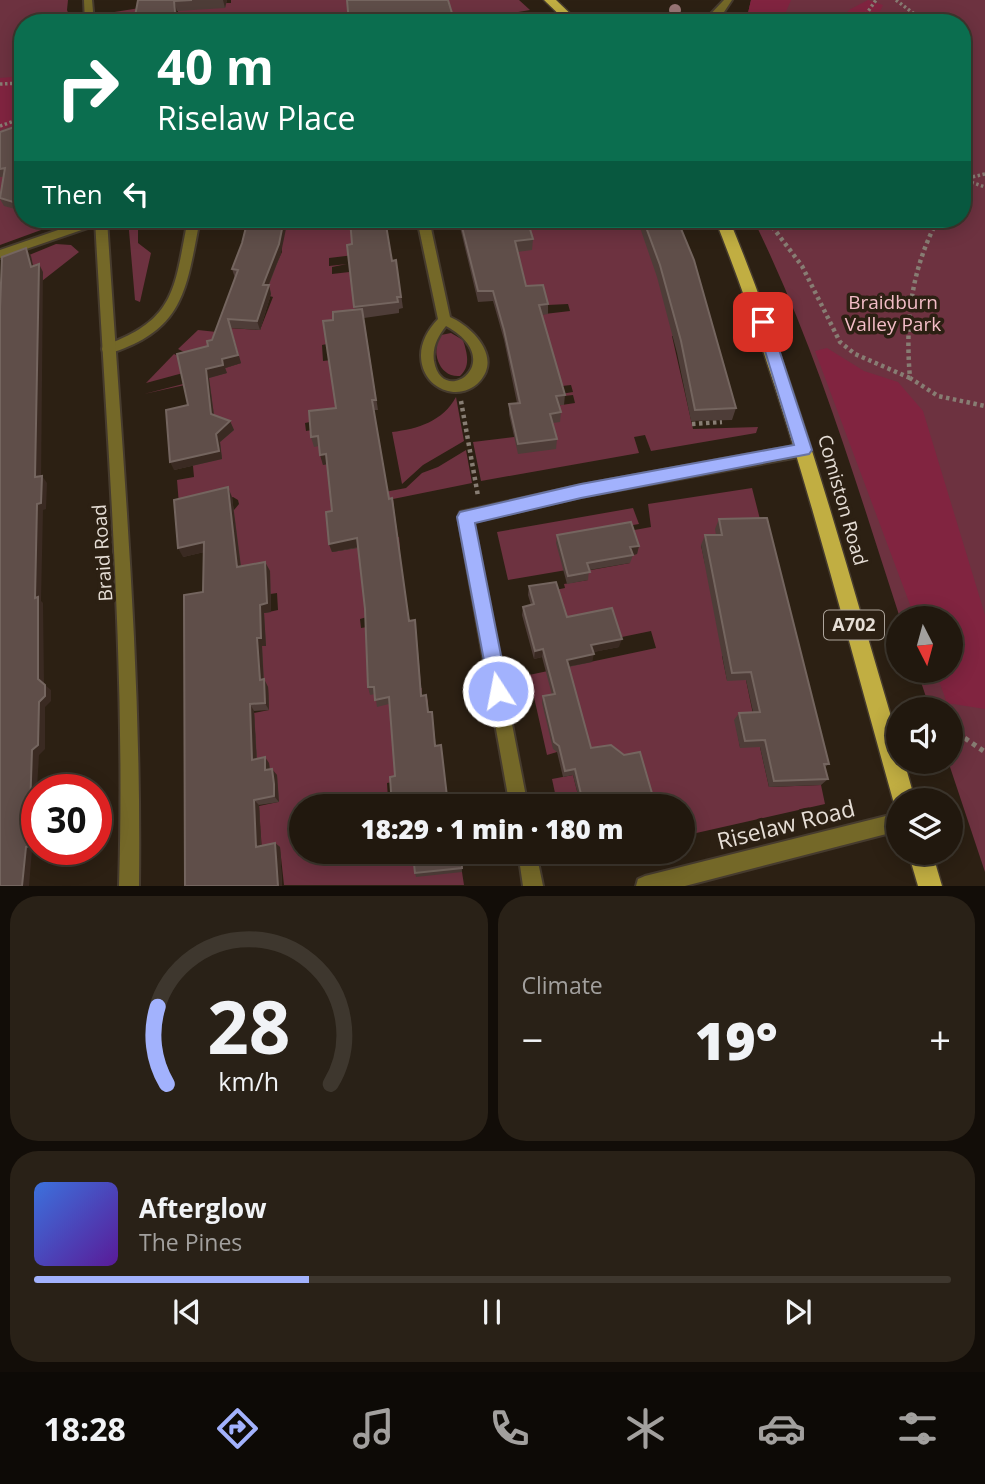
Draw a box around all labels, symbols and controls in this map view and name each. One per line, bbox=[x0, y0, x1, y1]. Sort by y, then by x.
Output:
text: 40 m bbox=[157, 33, 274, 99]
icon: right bbox=[42, 42, 133, 133]
text: Riselaw Place bbox=[157, 96, 355, 139]
icon: left bbox=[117, 175, 155, 213]
text: Then bbox=[42, 176, 103, 212]
park label: Braidburn Valley Park bbox=[845, 289, 941, 337]
pin bbox=[733, 292, 793, 352]
icon: arrive bbox=[744, 303, 782, 341]
street label: Comiston Road bbox=[812, 432, 874, 568]
street label: Braid Road bbox=[86, 504, 118, 602]
north arrow bbox=[886, 606, 962, 682]
map controls bbox=[886, 606, 963, 865]
road number: A702 bbox=[824, 610, 884, 640]
position arrow bbox=[461, 654, 535, 728]
button: sound bbox=[886, 697, 963, 774]
speed limit sign: 30 bbox=[21, 774, 112, 865]
button: layers bbox=[886, 788, 963, 865]
street label: Riselaw Road bbox=[713, 791, 858, 857]
text: 18:29 · 1 min · 180 m bbox=[361, 811, 623, 847]
text: Climate bbox=[522, 969, 603, 1001]
text: 28 bbox=[207, 977, 290, 1076]
text: 19° bbox=[695, 1004, 778, 1075]
text: − bbox=[522, 1013, 543, 1065]
text: + bbox=[929, 1013, 951, 1065]
text: km/h bbox=[218, 1064, 279, 1098]
text: Afterglow bbox=[139, 1190, 266, 1226]
text: The Pines bbox=[139, 1226, 242, 1258]
icon: previous bbox=[168, 1293, 206, 1331]
icon: pause bbox=[473, 1293, 511, 1331]
icon: next bbox=[779, 1293, 817, 1331]
icon: directions bbox=[213, 1404, 262, 1453]
icon: music bbox=[349, 1404, 398, 1453]
icon: phone bbox=[485, 1404, 534, 1453]
icon: climate bbox=[621, 1404, 670, 1453]
icon: car bbox=[757, 1404, 806, 1453]
icon: filters bbox=[893, 1404, 942, 1453]
text: 18:28 bbox=[43, 1407, 126, 1450]

